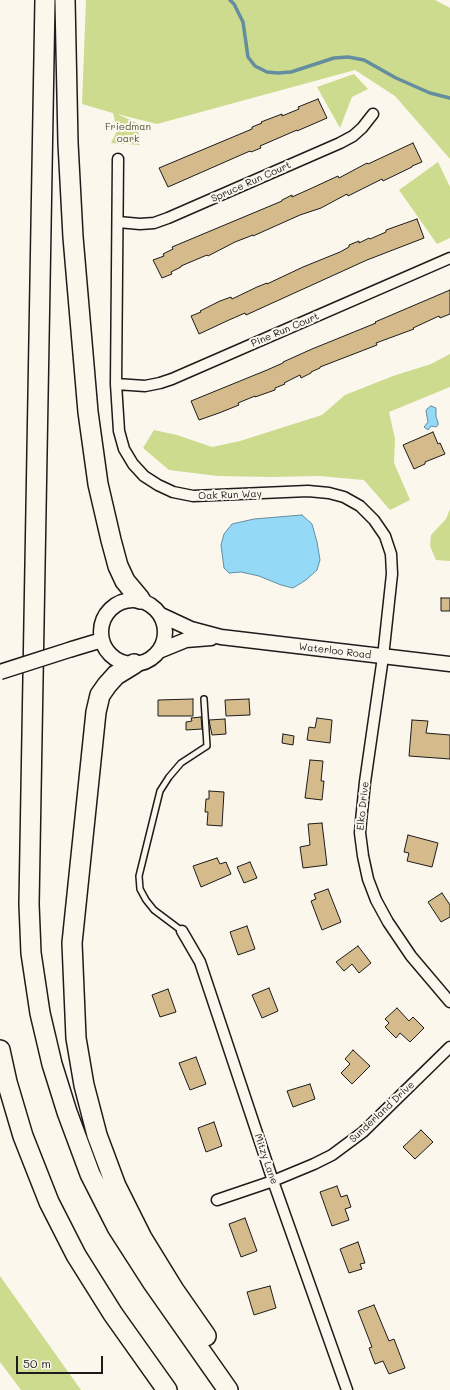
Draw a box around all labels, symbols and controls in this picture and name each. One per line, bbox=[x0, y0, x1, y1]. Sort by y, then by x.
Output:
park label: Friedman oark bbox=[105, 121, 151, 144]
street label: Spruce Run Court bbox=[209, 159, 293, 205]
street label: Pine Run Court bbox=[249, 310, 321, 350]
street label: Oak Run Way bbox=[198, 488, 262, 502]
street label: Waterloo Road bbox=[298, 641, 372, 661]
street label: Elko Drive bbox=[354, 781, 372, 831]
street label: Sunderland Drive bbox=[347, 1079, 417, 1145]
street label: Mitzy Lane bbox=[252, 1132, 280, 1186]
scale bar bbox=[18, 1348, 105, 1374]
text: 50 m bbox=[23, 1355, 51, 1371]

